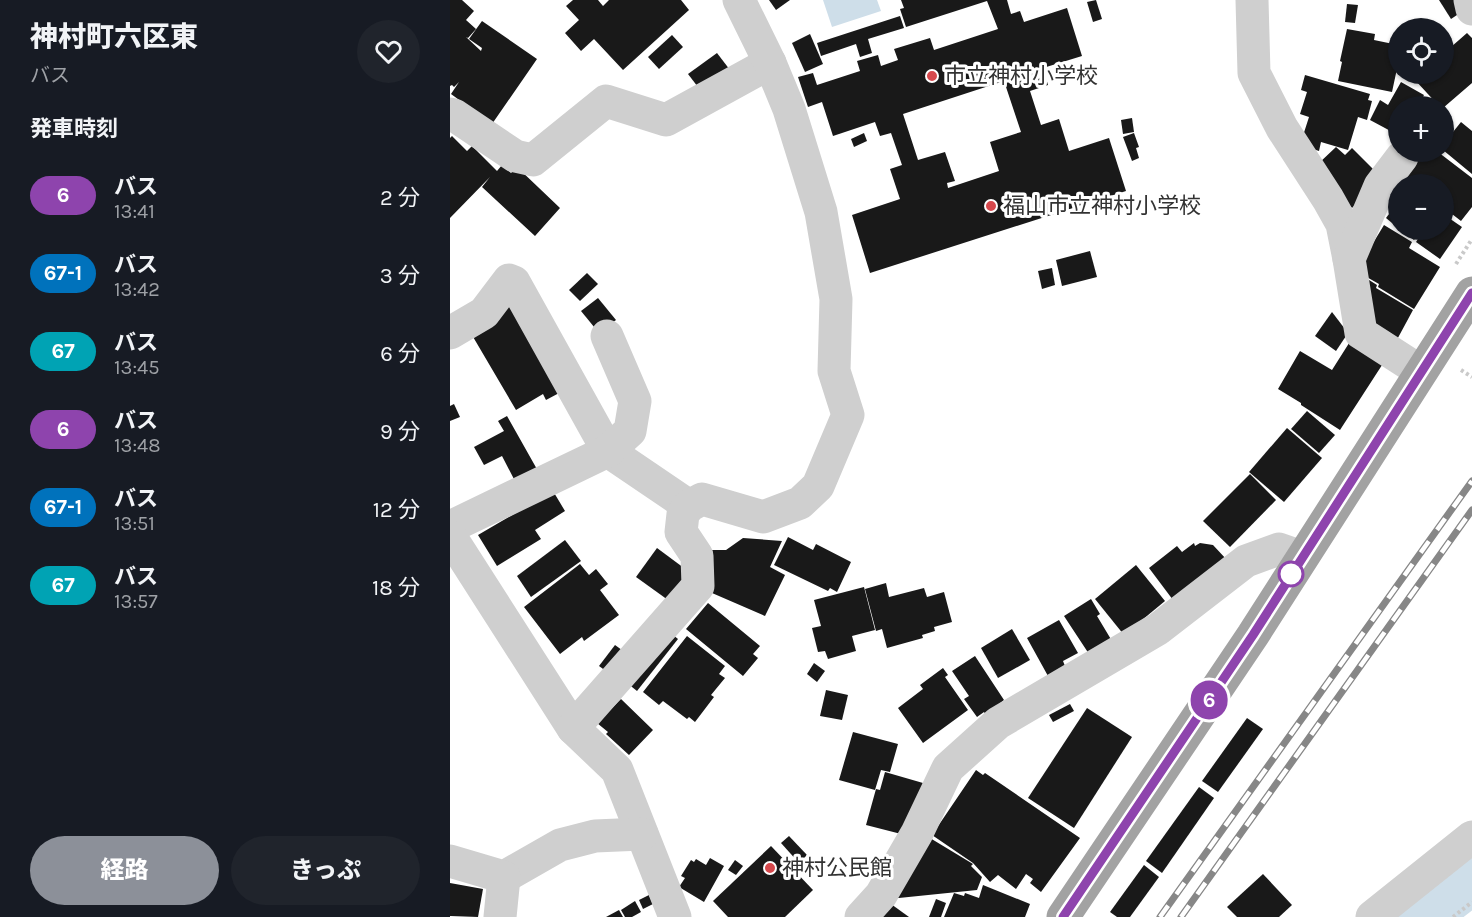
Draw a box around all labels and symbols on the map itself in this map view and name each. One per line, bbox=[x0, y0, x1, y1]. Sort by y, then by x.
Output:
place label: 市立神村小学校 bbox=[944, 63, 1098, 89]
marker: 市立神村小学校 bbox=[925, 69, 939, 83]
place label: 福山市立神村小学校 bbox=[1003, 193, 1201, 219]
marker: 福山市立神村小学校 bbox=[984, 199, 998, 213]
unlabelled marker bbox=[1278, 561, 1304, 587]
line badge: 6 bbox=[1190, 680, 1228, 720]
place label: 神村公民館 bbox=[782, 855, 892, 881]
marker: 神村公民館 bbox=[763, 861, 777, 875]

